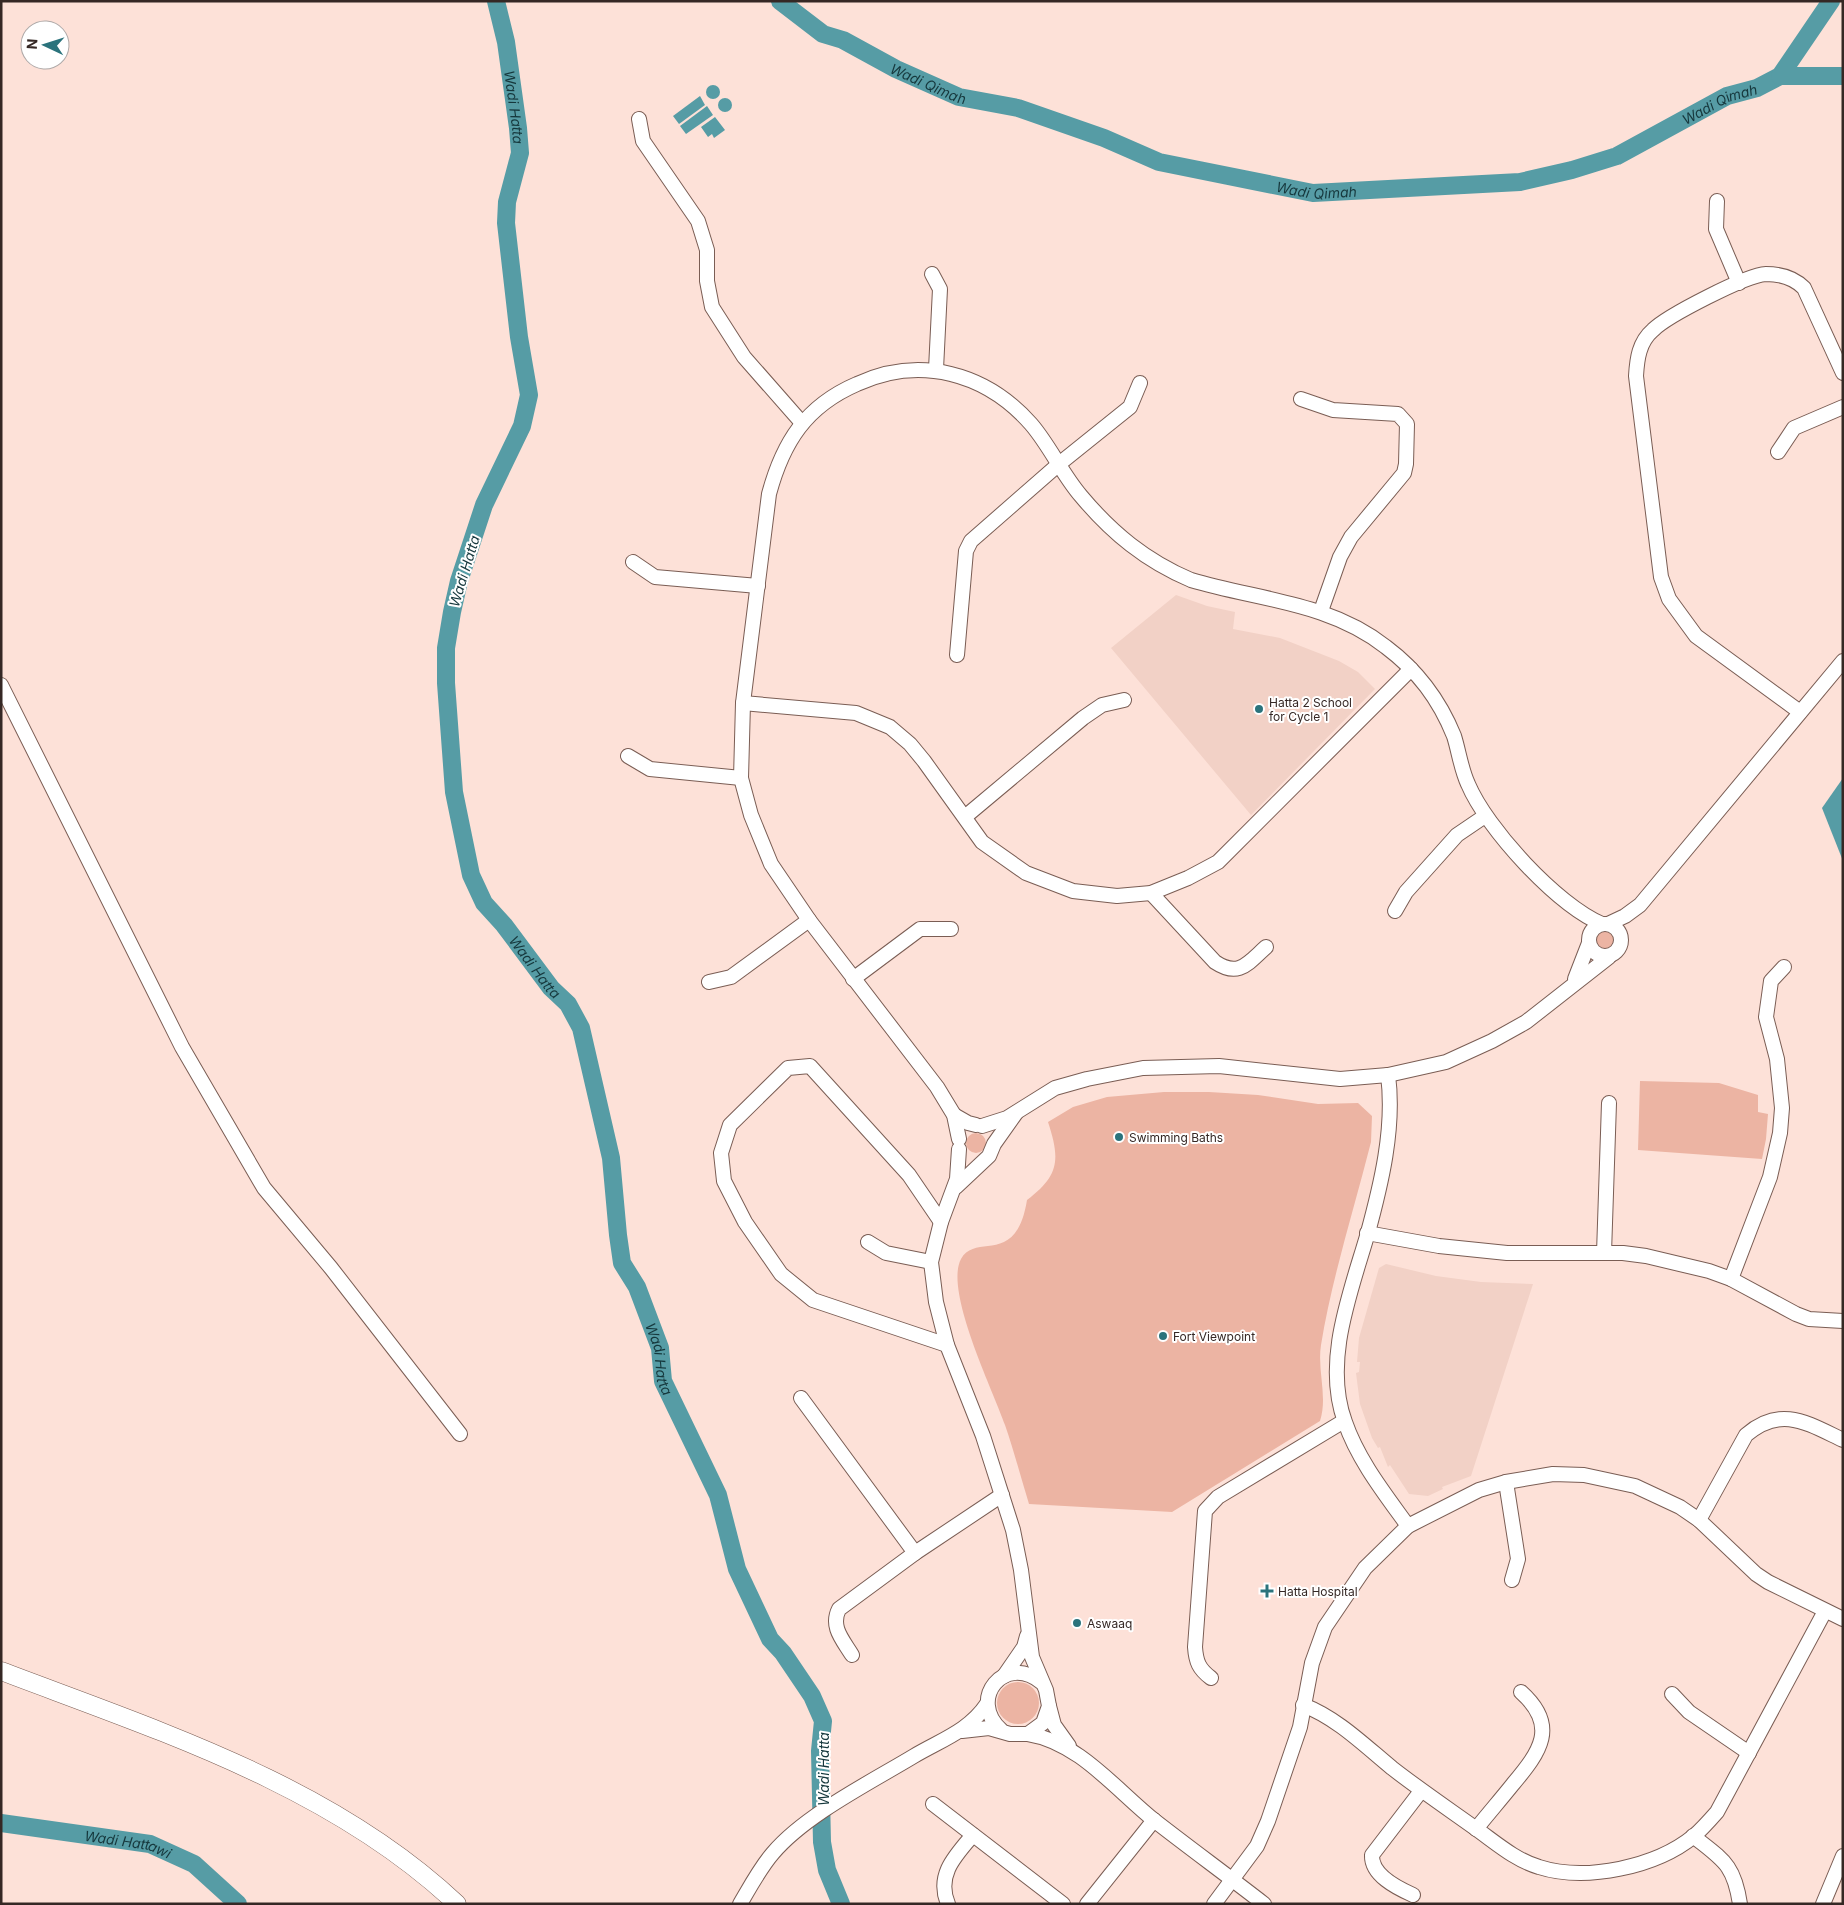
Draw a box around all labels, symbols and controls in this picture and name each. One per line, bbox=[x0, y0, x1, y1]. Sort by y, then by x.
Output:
north arrow bbox=[20, 20, 70, 70]
text: N bbox=[23, 38, 40, 50]
water label: Wadi Qimah bbox=[888, 59, 967, 107]
water label: Wadi Hatta bbox=[502, 69, 528, 145]
water label: Wadi Qimah bbox=[1679, 80, 1759, 127]
water label: Wadi Qimah bbox=[1275, 177, 1357, 201]
water label: Wadi Hatta bbox=[445, 533, 483, 609]
place label: Hatta 2 School for Cycle 1 bbox=[1269, 695, 1352, 724]
marker: Hatta 2 School for Cycle 1 bbox=[1253, 703, 1265, 715]
water label: Wadi Hatta bbox=[506, 932, 565, 1002]
place label: Swimming Baths bbox=[1129, 1130, 1223, 1145]
marker: Swimming Baths bbox=[1113, 1131, 1125, 1143]
water label: Wadi Hatta bbox=[643, 1320, 677, 1398]
place label: Fort Viewpoint bbox=[1173, 1329, 1255, 1344]
marker: Fort Viewpoint bbox=[1157, 1330, 1169, 1342]
marker: Hatta Hospital bbox=[1260, 1584, 1274, 1598]
place label: Hatta Hospital bbox=[1278, 1584, 1358, 1599]
place label: Aswaaq bbox=[1087, 1616, 1132, 1631]
marker: Aswaaq bbox=[1071, 1617, 1083, 1629]
water label: Wadi Hatta bbox=[815, 1732, 832, 1806]
water label: Wadi Hattawi bbox=[84, 1826, 175, 1861]

